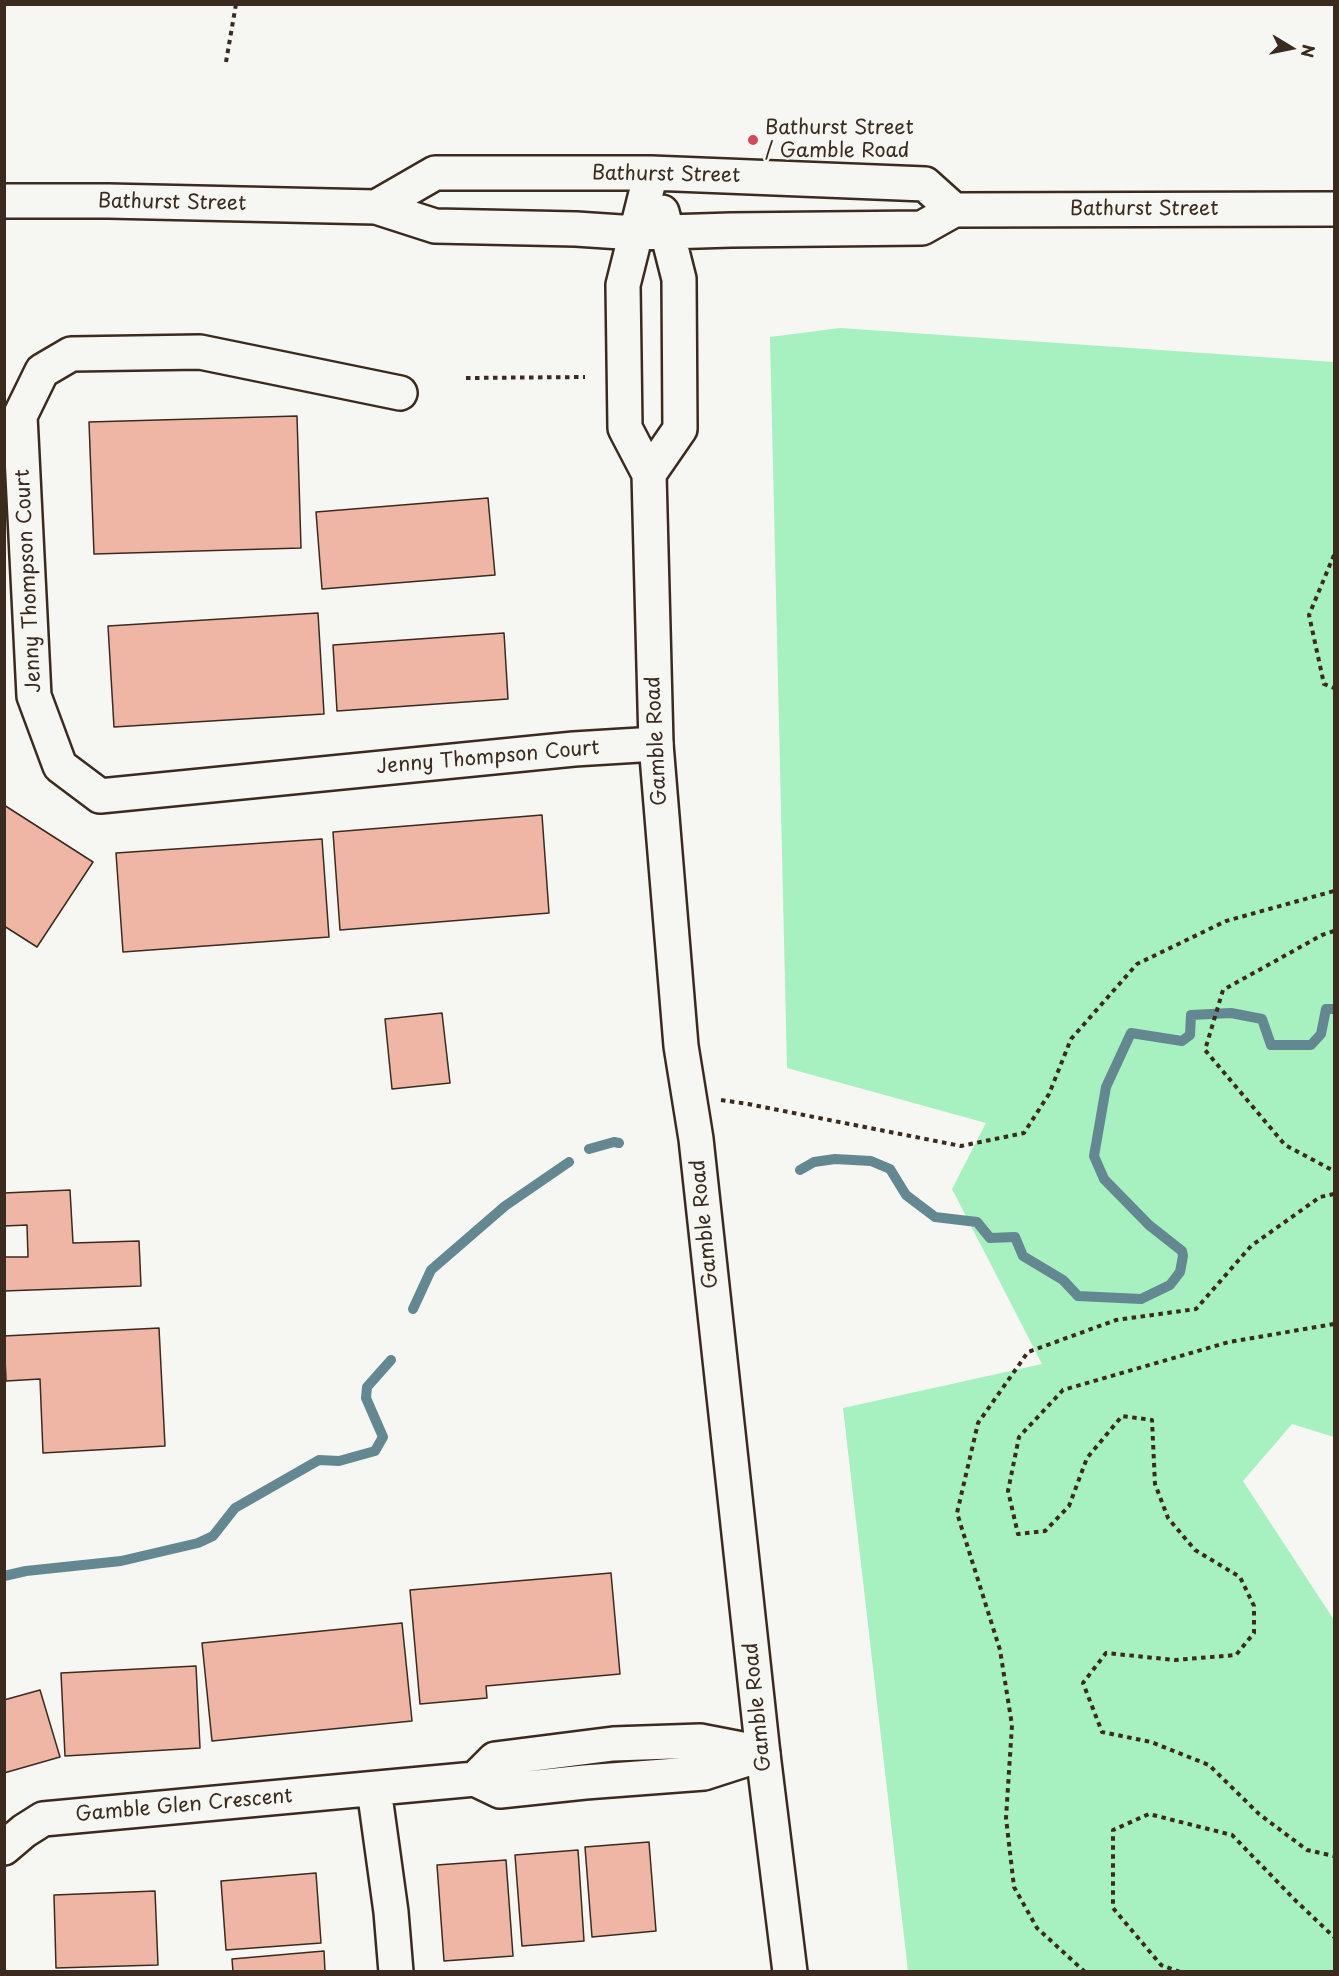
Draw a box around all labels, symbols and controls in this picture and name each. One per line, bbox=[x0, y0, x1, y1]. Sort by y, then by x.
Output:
north arrow bbox=[1261, 18, 1321, 78]
text: N bbox=[1296, 43, 1322, 59]
place label: Bathurst Street / Gamble Road bbox=[765, 116, 914, 163]
marker: Bathurst Street / Gamble Road bbox=[746, 133, 760, 147]
street label: Bathurst Street bbox=[592, 162, 740, 188]
street label: Bathurst Street bbox=[98, 190, 246, 216]
street label: Bathurst Street bbox=[1070, 197, 1218, 221]
street label: Jenny Thompson Court bbox=[11, 469, 47, 693]
street label: Gamble Road bbox=[642, 676, 672, 806]
street label: Jenny Thompson Court bbox=[375, 736, 601, 780]
street label: Gamble Road bbox=[686, 1158, 724, 1290]
street label: Gamble Road bbox=[739, 1641, 777, 1773]
street label: Gamble Glen Crescent bbox=[75, 1785, 293, 1827]

